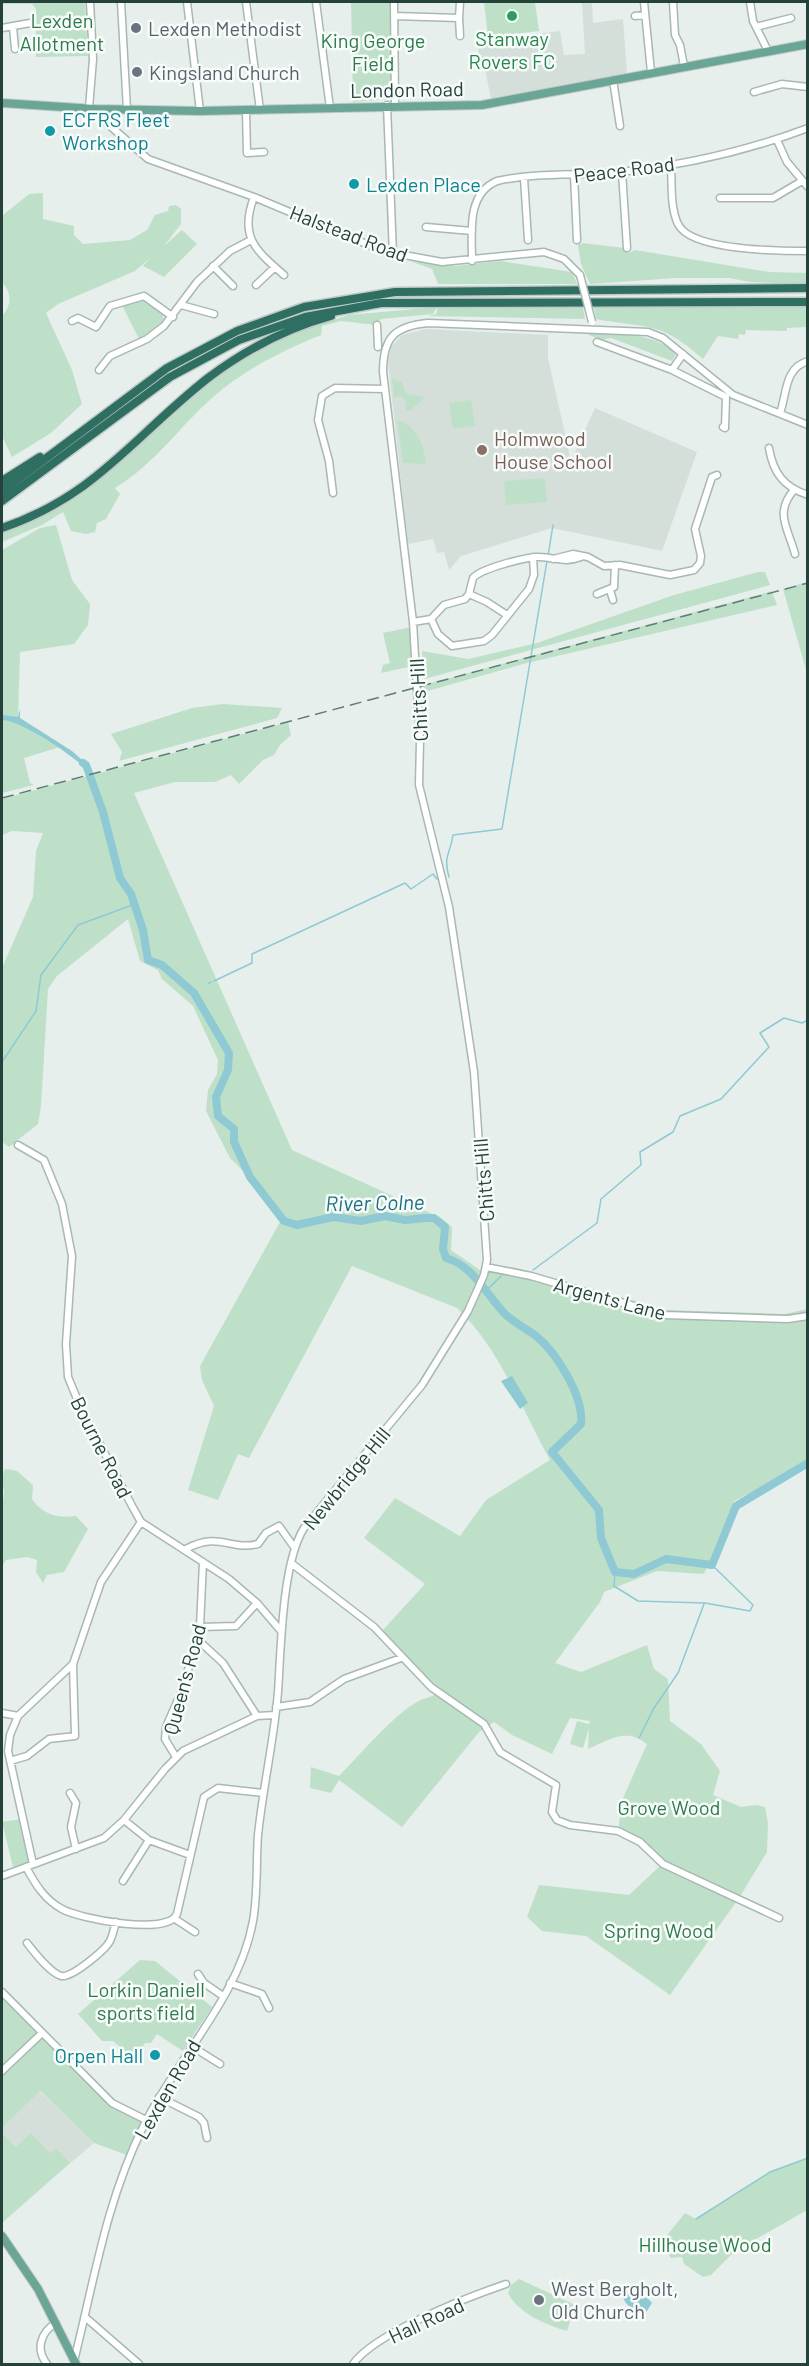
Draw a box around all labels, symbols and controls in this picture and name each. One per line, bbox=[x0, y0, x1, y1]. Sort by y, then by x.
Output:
park label: Lexden Allotment bbox=[20, 8, 104, 55]
marker: Stanway Rovers FC bbox=[505, 9, 519, 23]
place label: Lexden Methodist bbox=[148, 16, 302, 40]
marker: Lexden Methodist bbox=[129, 21, 143, 35]
place label: Stanway Rovers FC bbox=[469, 26, 555, 73]
park label: King George Field bbox=[321, 28, 426, 75]
place label: Kingsland Church bbox=[149, 60, 300, 84]
marker: Kingsland Church bbox=[130, 65, 144, 79]
street label: London Road bbox=[350, 76, 464, 102]
place label: ECFRS Fleet Workshop bbox=[62, 107, 170, 154]
marker: ECFRS Fleet Workshop bbox=[43, 124, 57, 138]
street label: Peace Road bbox=[572, 151, 676, 187]
place label: Lexden Place bbox=[366, 172, 481, 196]
marker: Lexden Place bbox=[347, 177, 361, 191]
street label: Halstead Road bbox=[287, 200, 411, 266]
place label: Holmwood House School bbox=[494, 426, 612, 473]
marker: Holmwood House School bbox=[475, 443, 489, 457]
street label: Chitts Hill bbox=[404, 658, 432, 742]
street label: Chitts Hill bbox=[467, 1137, 499, 1223]
water label: River Colne bbox=[325, 1189, 425, 1215]
street label: Argents Lane bbox=[551, 1272, 669, 1324]
street label: Bourne Road bbox=[66, 1392, 138, 1502]
street label: Newbridge Hill bbox=[297, 1422, 395, 1534]
street label: Queen's Road bbox=[158, 1621, 210, 1737]
park label: Grove Wood bbox=[617, 1795, 721, 1819]
park label: Spring Wood bbox=[604, 1918, 714, 1942]
park label: Lorkin Daniell sports field bbox=[87, 1977, 205, 2024]
street label: Lexden Road bbox=[129, 2035, 205, 2143]
place label: Orpen Hall bbox=[54, 2043, 143, 2067]
marker: Orpen Hall bbox=[148, 2048, 162, 2062]
park label: Hillhouse Wood bbox=[638, 2232, 772, 2256]
place label: West Bergholt, Old Church bbox=[551, 2276, 679, 2323]
street label: Hall Road bbox=[384, 2292, 468, 2348]
marker: West Bergholt, Old Church bbox=[532, 2293, 546, 2307]

